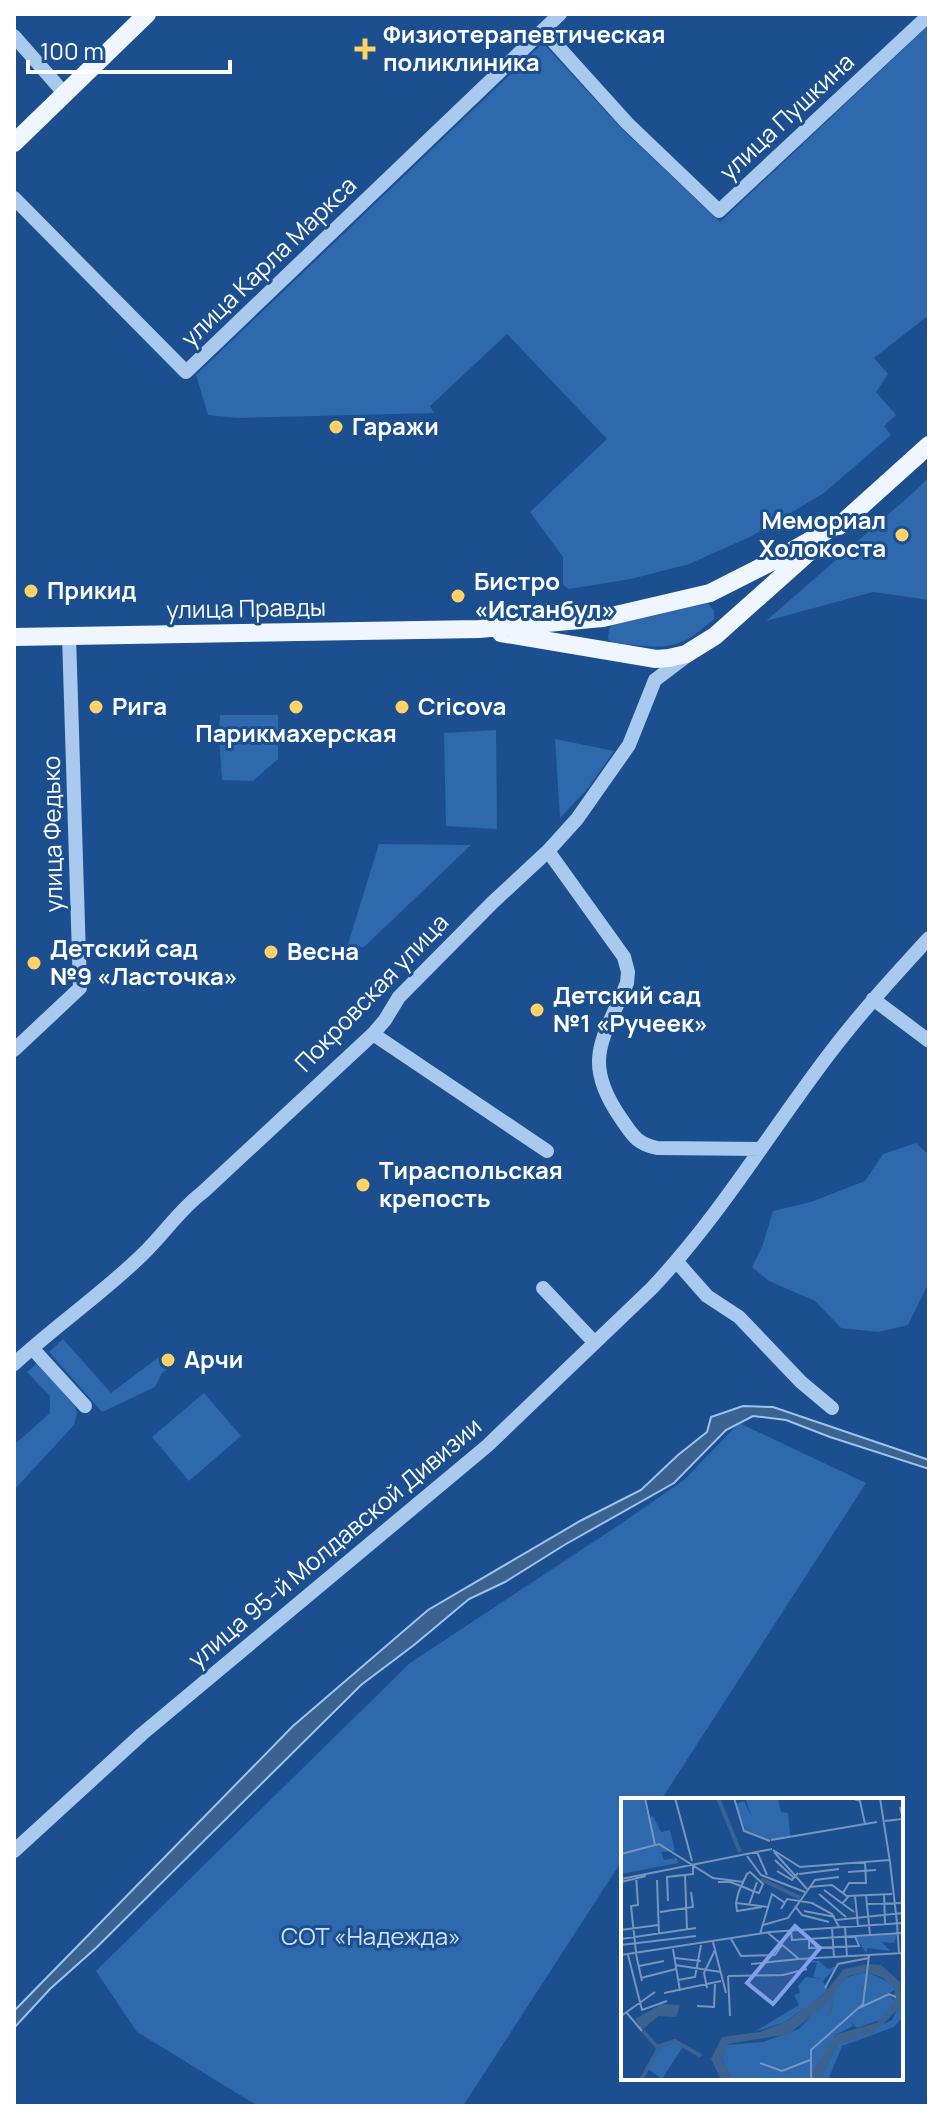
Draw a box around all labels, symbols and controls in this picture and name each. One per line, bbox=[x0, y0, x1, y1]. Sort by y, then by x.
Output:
place label: Физиотерапевтическая поликлиника bbox=[383, 17, 665, 78]
scale bar bbox=[28, 24, 230, 74]
text: 100 m bbox=[40, 34, 104, 67]
marker: Физиотерапевтическая поликлиника bbox=[354, 38, 376, 60]
street label: улица Пушкина bbox=[711, 45, 861, 187]
street label: улица Карла Маркса bbox=[173, 168, 363, 353]
place label: Гаражи bbox=[352, 409, 439, 442]
marker: Гаражи bbox=[327, 418, 345, 436]
place label: Мемориал Холокоста bbox=[759, 503, 886, 564]
marker: Мемориал Холокоста bbox=[893, 526, 911, 544]
place label: Бистро «Истанбул» bbox=[474, 564, 616, 625]
place label: Прикид bbox=[47, 573, 136, 606]
marker: Прикид bbox=[22, 582, 40, 600]
marker: Бистро «Истанбул» bbox=[449, 587, 467, 605]
street label: улица Правды bbox=[166, 590, 326, 625]
place label: Рига bbox=[112, 689, 167, 722]
place label: Cricova bbox=[418, 689, 506, 722]
marker: Рига bbox=[87, 698, 105, 716]
marker: Парикмахерская bbox=[287, 698, 305, 716]
marker: Cricova bbox=[393, 698, 411, 716]
place label: Парикмахерская bbox=[195, 716, 397, 749]
street label: улица Федько bbox=[34, 755, 69, 913]
street label: Покровская улица bbox=[287, 906, 455, 1078]
place label: Детский сад №9 «Ласточка» bbox=[50, 931, 238, 992]
place label: Весна bbox=[287, 934, 359, 967]
marker: Весна bbox=[262, 943, 280, 961]
marker: Детский сад №9 «Ласточка» bbox=[25, 954, 43, 972]
place label: Детский сад №1 «Ручеек» bbox=[553, 978, 708, 1039]
marker: Детский сад №1 «Ручеек» bbox=[528, 1001, 546, 1019]
place label: Тираспольская крепость bbox=[379, 1153, 563, 1214]
marker: Тираспольская крепость bbox=[354, 1176, 372, 1194]
place label: Арчи bbox=[184, 1342, 243, 1375]
marker: Арчи bbox=[159, 1351, 177, 1369]
street label: улица 95-й Молдавской Дивизии bbox=[180, 1409, 488, 1675]
inset map bbox=[621, 1798, 903, 2080]
park label: СОТ «Надежда» bbox=[281, 1919, 461, 1952]

